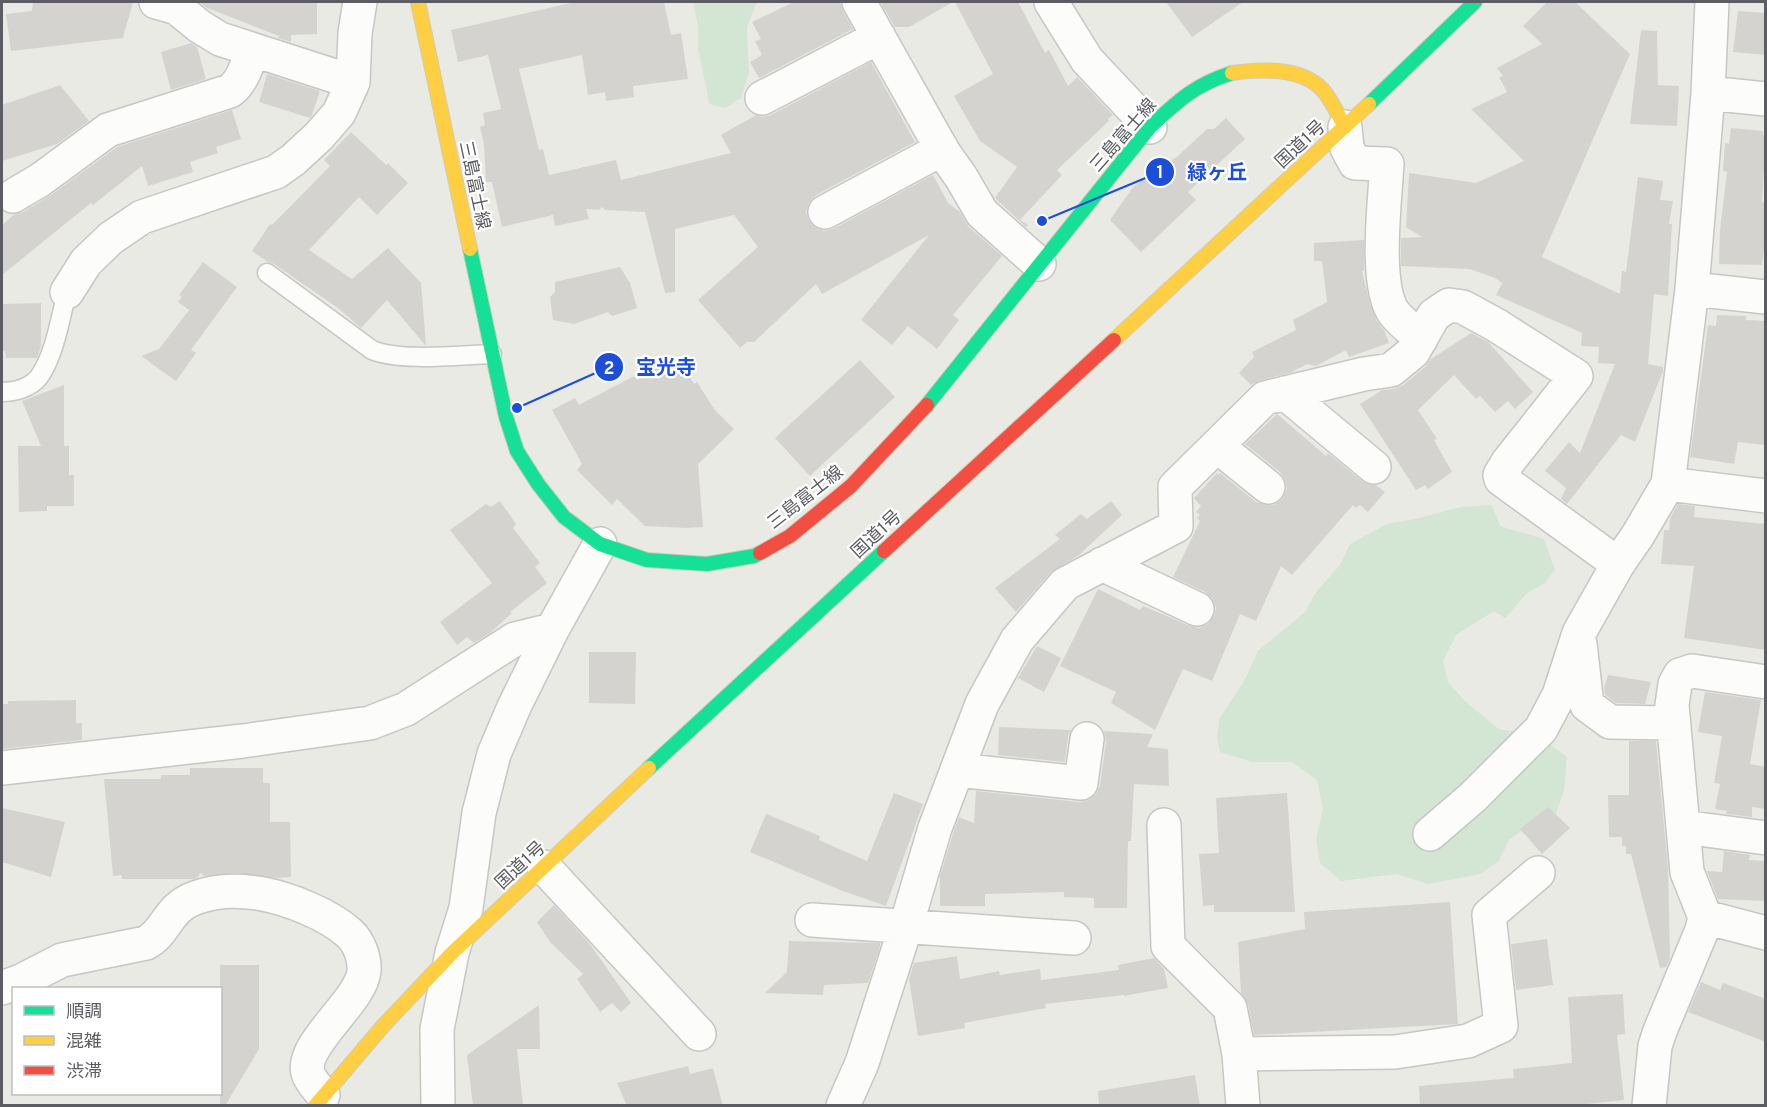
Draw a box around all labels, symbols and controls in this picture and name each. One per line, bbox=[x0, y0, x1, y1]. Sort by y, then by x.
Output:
street label: 三島富士線 bbox=[1086, 94, 1162, 177]
street label: 国道1号 bbox=[1271, 116, 1331, 174]
street label: 三島富士線 bbox=[453, 139, 494, 232]
callout: 緑ヶ丘 bbox=[1145, 153, 1259, 191]
text: 緑ヶ丘 bbox=[1187, 161, 1247, 187]
text: 1 bbox=[1156, 162, 1164, 185]
callout: 宝光寺 bbox=[594, 348, 708, 386]
text: 宝光寺 bbox=[636, 356, 696, 382]
text: 2 bbox=[603, 358, 615, 381]
street label: 三島富士線 bbox=[763, 461, 848, 535]
street label: 国道1号 bbox=[847, 506, 907, 564]
street label: 国道1号 bbox=[491, 837, 551, 895]
legend bbox=[12, 987, 222, 1095]
text: 順調 bbox=[66, 1001, 102, 1024]
text: 混雑 bbox=[66, 1031, 102, 1054]
text: 渋滞 bbox=[66, 1061, 102, 1084]

